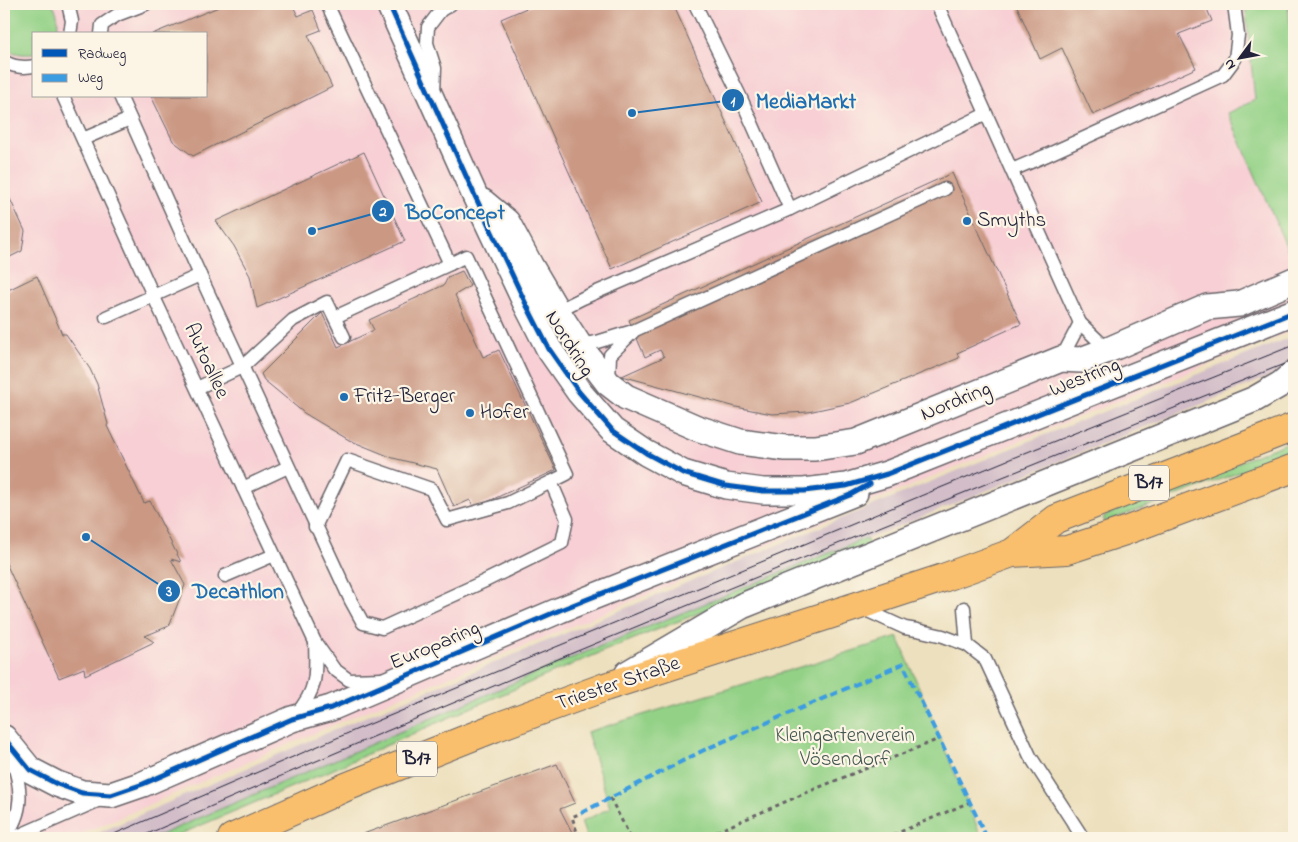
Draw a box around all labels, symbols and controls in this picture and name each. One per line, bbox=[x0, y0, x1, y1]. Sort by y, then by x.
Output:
legend bbox=[32, 32, 208, 98]
north arrow bbox=[1216, 32, 1266, 82]
text: Radweg bbox=[78, 43, 126, 66]
text: N bbox=[1219, 55, 1242, 74]
text: Weg bbox=[78, 67, 103, 90]
callout: MediaMarkt bbox=[720, 82, 866, 119]
text: MediaMarkt bbox=[756, 87, 857, 119]
text: 1 bbox=[731, 91, 736, 113]
callout: BoConcept bbox=[370, 193, 515, 230]
text: BoConcept bbox=[404, 198, 505, 230]
text: 2 bbox=[378, 201, 387, 223]
place label: Smyths bbox=[977, 206, 1046, 238]
marker: Smyths bbox=[961, 215, 973, 227]
street label: Nordring bbox=[535, 305, 601, 384]
street label: Autoallee bbox=[175, 318, 237, 404]
street label: Westring bbox=[1045, 350, 1125, 408]
street label: Nordring bbox=[916, 374, 996, 432]
place label: Fritz-Berger bbox=[353, 382, 456, 414]
marker: Fritz-Berger bbox=[338, 391, 350, 403]
place label: Hofer bbox=[480, 398, 529, 428]
marker: Hofer bbox=[464, 407, 476, 419]
road number: B17 bbox=[1129, 466, 1169, 500]
callout: Decathlon bbox=[157, 572, 293, 609]
text: Decathlon bbox=[191, 577, 284, 609]
text: 3 bbox=[165, 581, 172, 603]
street label: Europaring bbox=[385, 614, 485, 680]
street label: Triester Straße bbox=[552, 649, 685, 719]
park label: Kleingartenverein Vösendorf bbox=[775, 721, 915, 775]
road number: B17 bbox=[397, 742, 437, 776]

